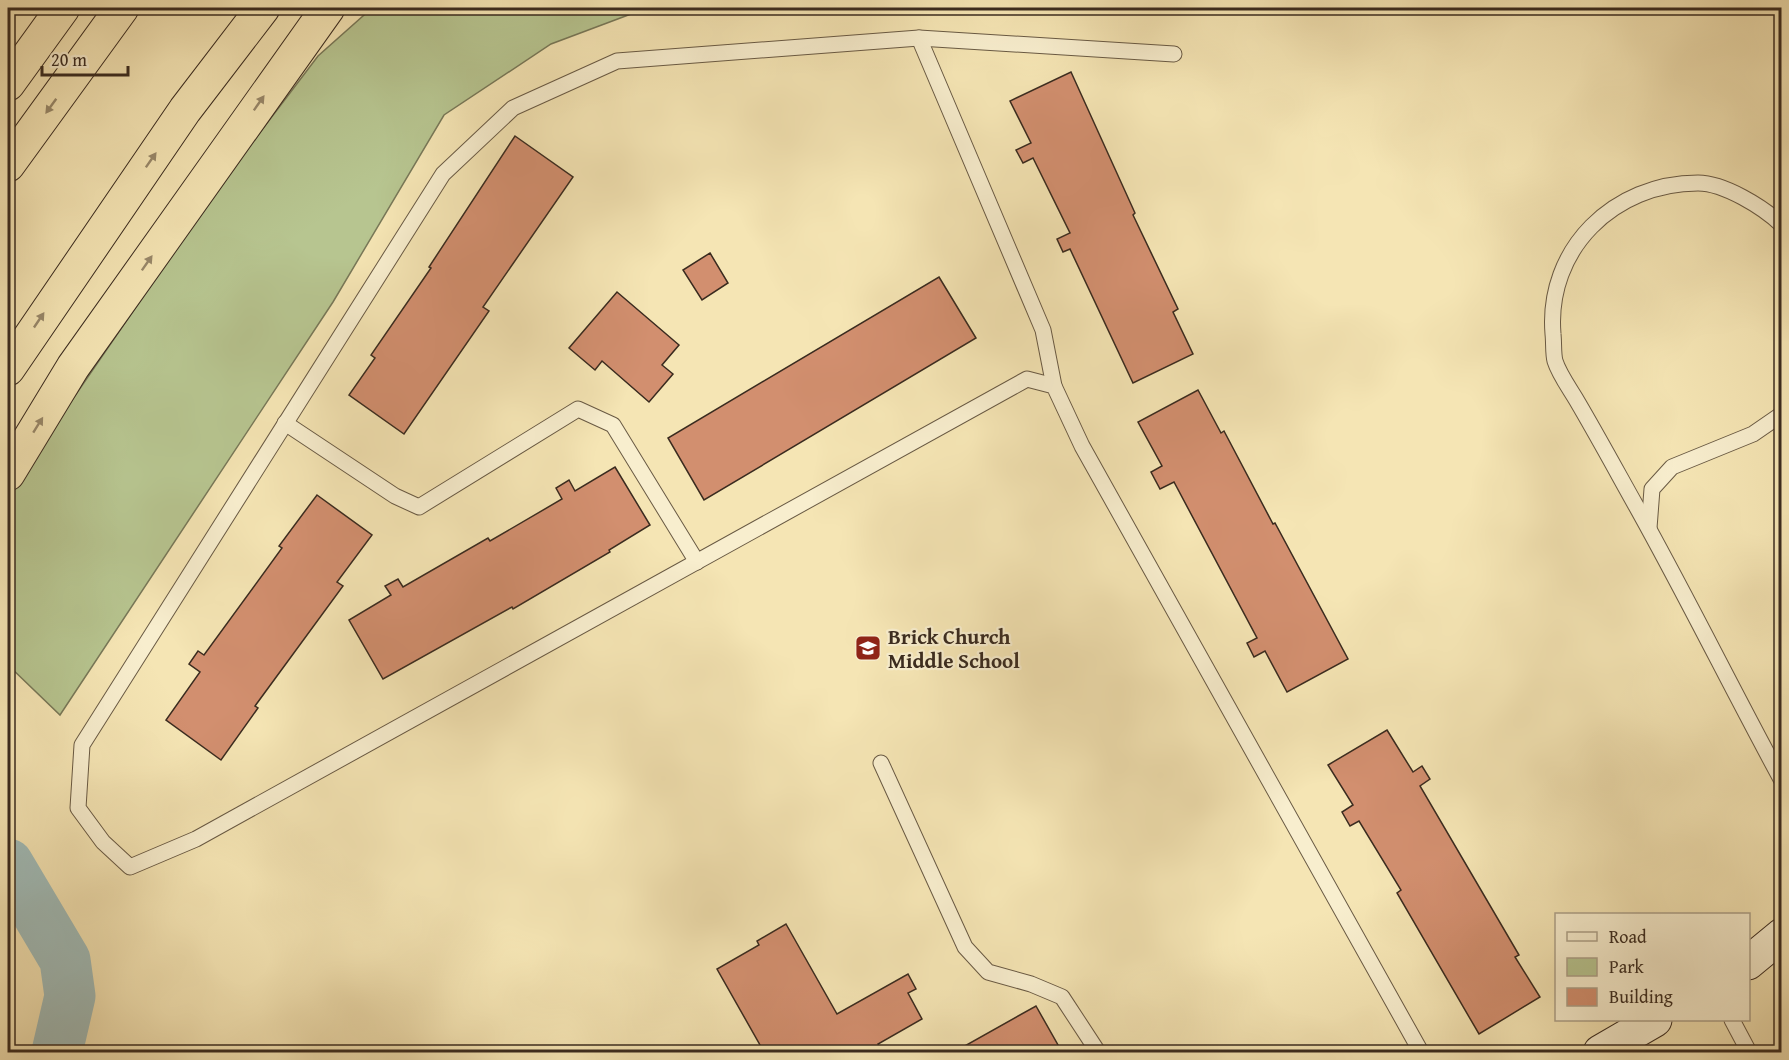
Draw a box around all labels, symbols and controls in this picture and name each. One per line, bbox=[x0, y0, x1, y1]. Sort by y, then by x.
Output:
scale bar bbox=[42, 39, 128, 77]
text: 20 m bbox=[51, 46, 87, 73]
one-way arrow bbox=[253, 96, 265, 112]
one-way arrow bbox=[45, 98, 57, 113]
one-way arrow bbox=[145, 152, 156, 168]
one-way arrow bbox=[141, 255, 153, 271]
one-way arrow bbox=[33, 312, 44, 328]
one-way arrow bbox=[33, 417, 44, 433]
place label: Brick Church Middle School bbox=[888, 621, 1020, 676]
school or university icon: Brick Church Middle School bbox=[853, 633, 883, 663]
legend bbox=[1555, 913, 1750, 1021]
text: Road bbox=[1609, 923, 1647, 950]
text: Park bbox=[1609, 953, 1645, 980]
text: Building bbox=[1609, 983, 1673, 1010]

